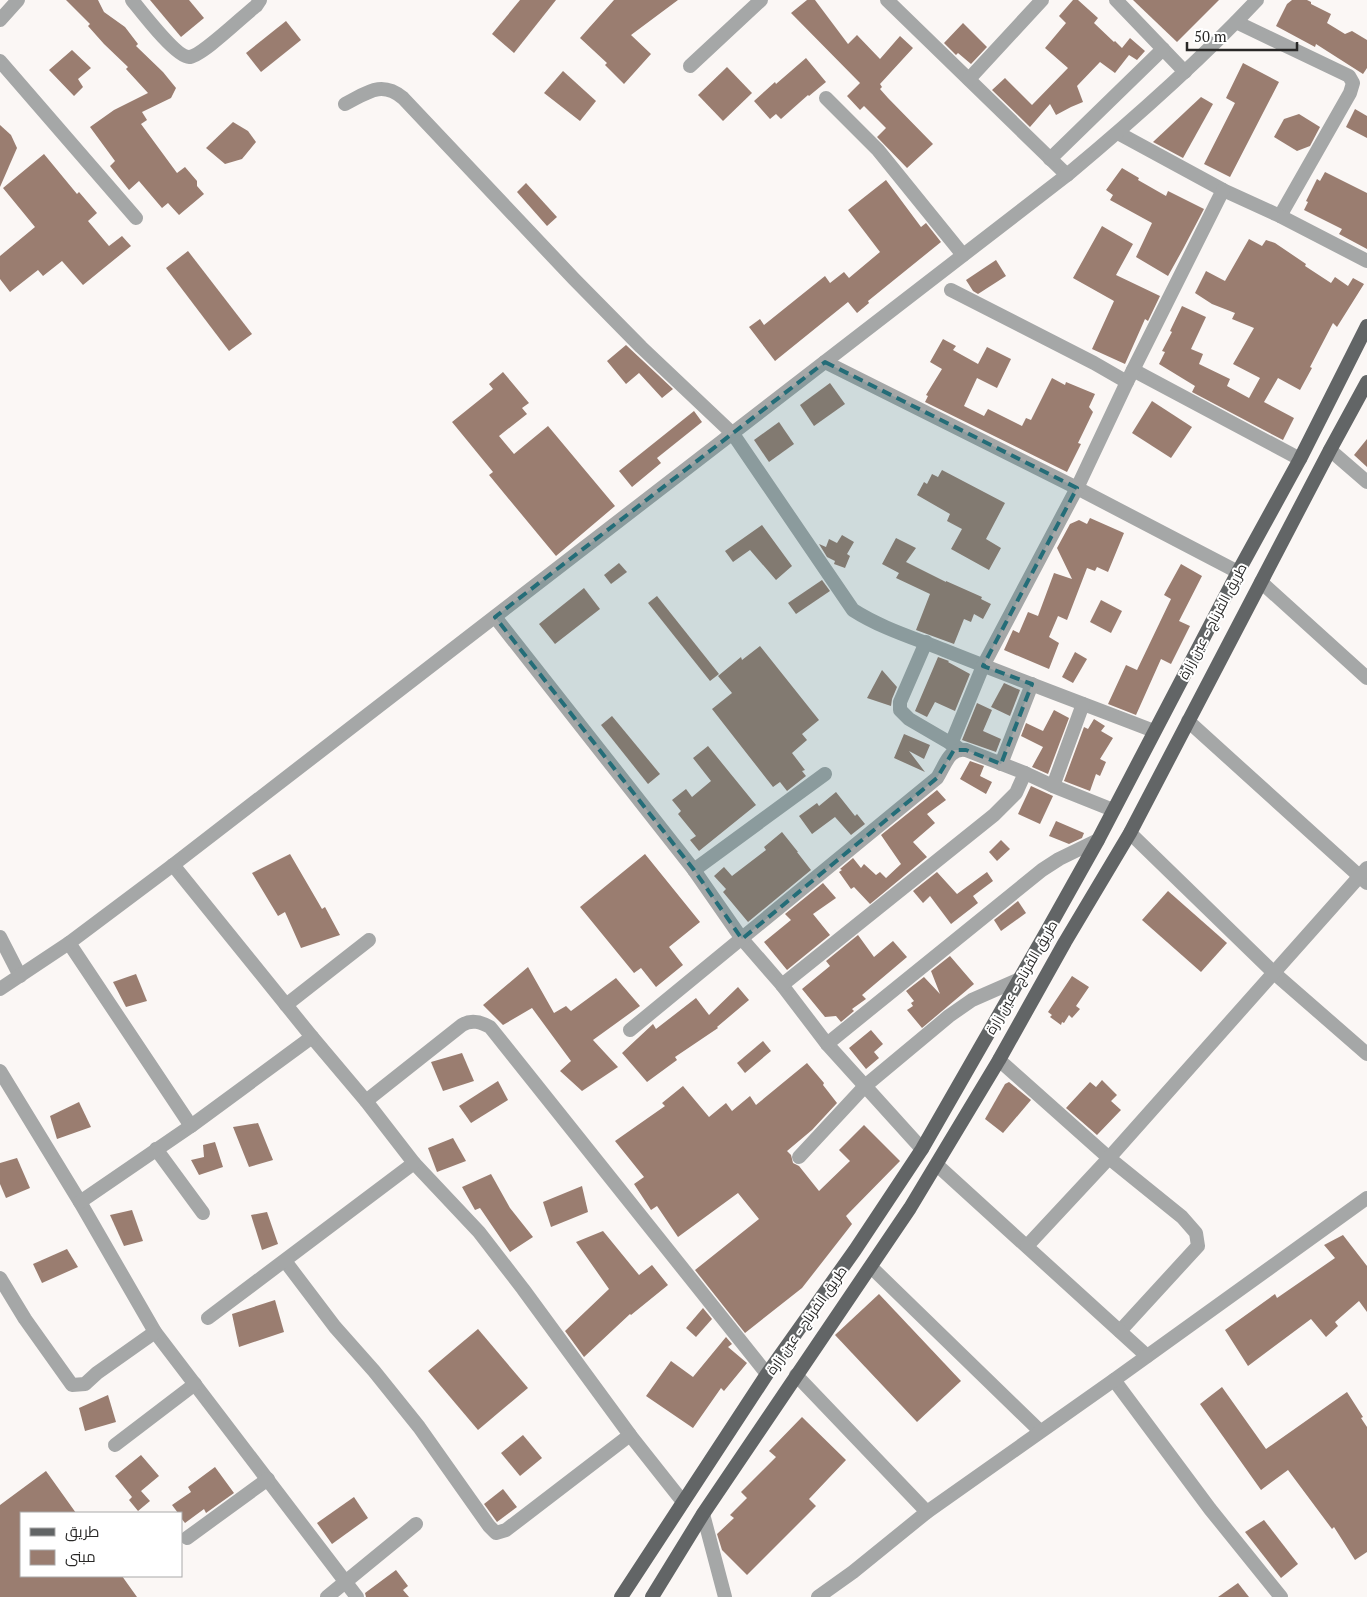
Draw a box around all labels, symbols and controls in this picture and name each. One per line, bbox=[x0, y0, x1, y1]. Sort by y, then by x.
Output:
scale bar bbox=[1187, 20, 1297, 52]
text: 50 m bbox=[1194, 26, 1227, 46]
street label: طريق الفرناج - عين زارة bbox=[1173, 560, 1251, 682]
street label: طريق الفرناج - عين زارة bbox=[981, 917, 1061, 1037]
street label: طريق الفرناج - عين زارة bbox=[761, 1262, 851, 1378]
legend bbox=[20, 1512, 182, 1577]
text: طريق bbox=[65, 1521, 99, 1542]
text: مبنى bbox=[65, 1546, 96, 1567]

